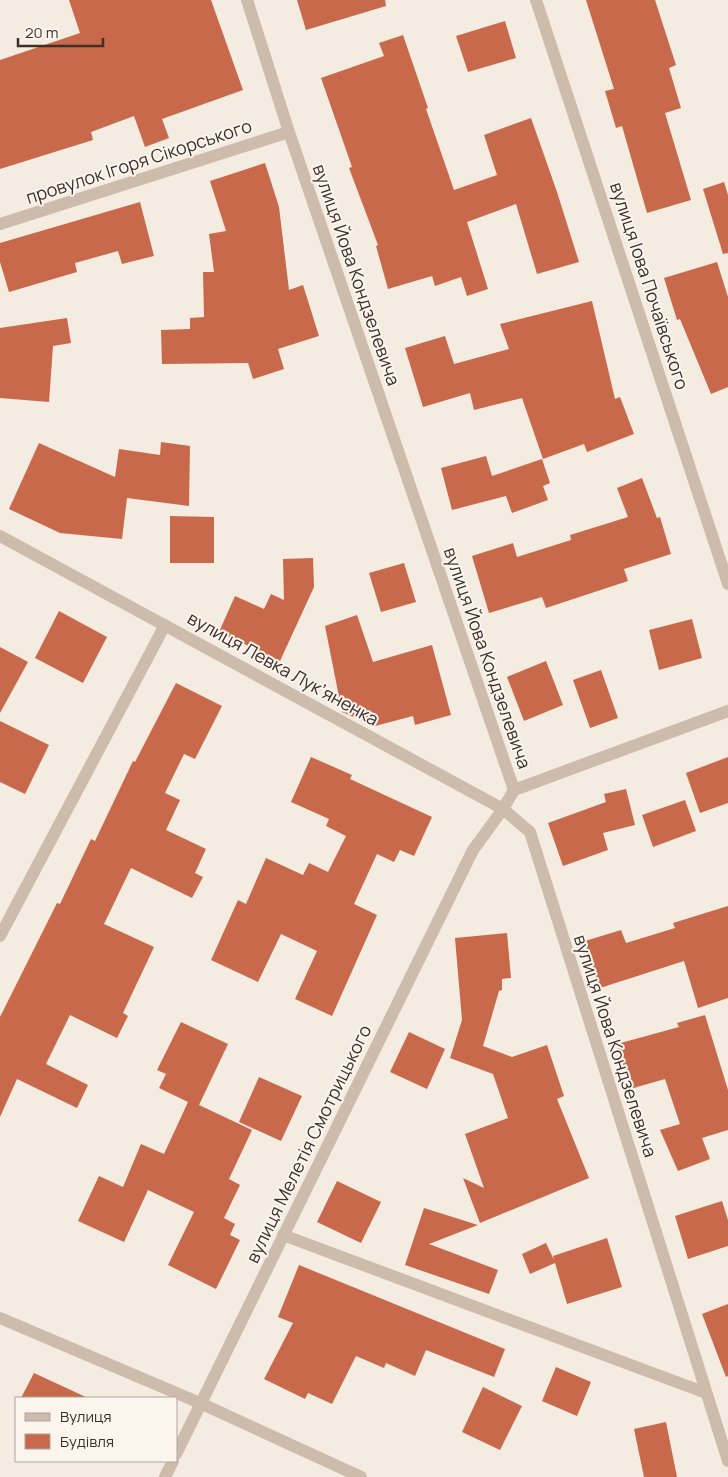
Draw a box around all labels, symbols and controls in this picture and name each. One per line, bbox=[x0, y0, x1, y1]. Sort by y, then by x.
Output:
scale bar bbox=[18, 15, 102, 47]
text: 20 m bbox=[25, 22, 58, 43]
street label: провулок Ігоря Сікорського bbox=[23, 113, 255, 209]
street label: вулиця Йова Кондзелевича bbox=[308, 161, 406, 388]
street label: вулиця Іова Почаївського bbox=[605, 179, 695, 392]
street label: вулиця Йова Кондзелевича bbox=[439, 544, 537, 771]
street label: вулиця Левка Лукʼяненка bbox=[184, 606, 383, 731]
street label: вулиця Йова Кондзелевича bbox=[569, 931, 663, 1160]
street label: вулиця Мелетія Смотрицького bbox=[240, 1021, 376, 1267]
legend bbox=[15, 1397, 178, 1462]
text: Вулиця bbox=[60, 1406, 112, 1427]
text: Будівля bbox=[60, 1431, 114, 1452]

